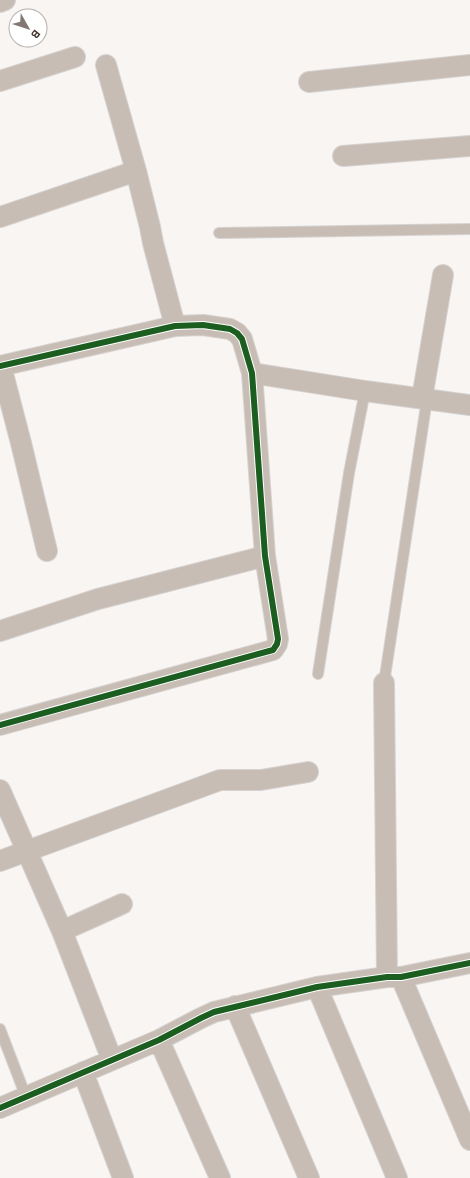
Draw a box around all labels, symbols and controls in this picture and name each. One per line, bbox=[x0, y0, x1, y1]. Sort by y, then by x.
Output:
north arrow bbox=[8, 8, 48, 48]
text: B bbox=[27, 26, 43, 41]

